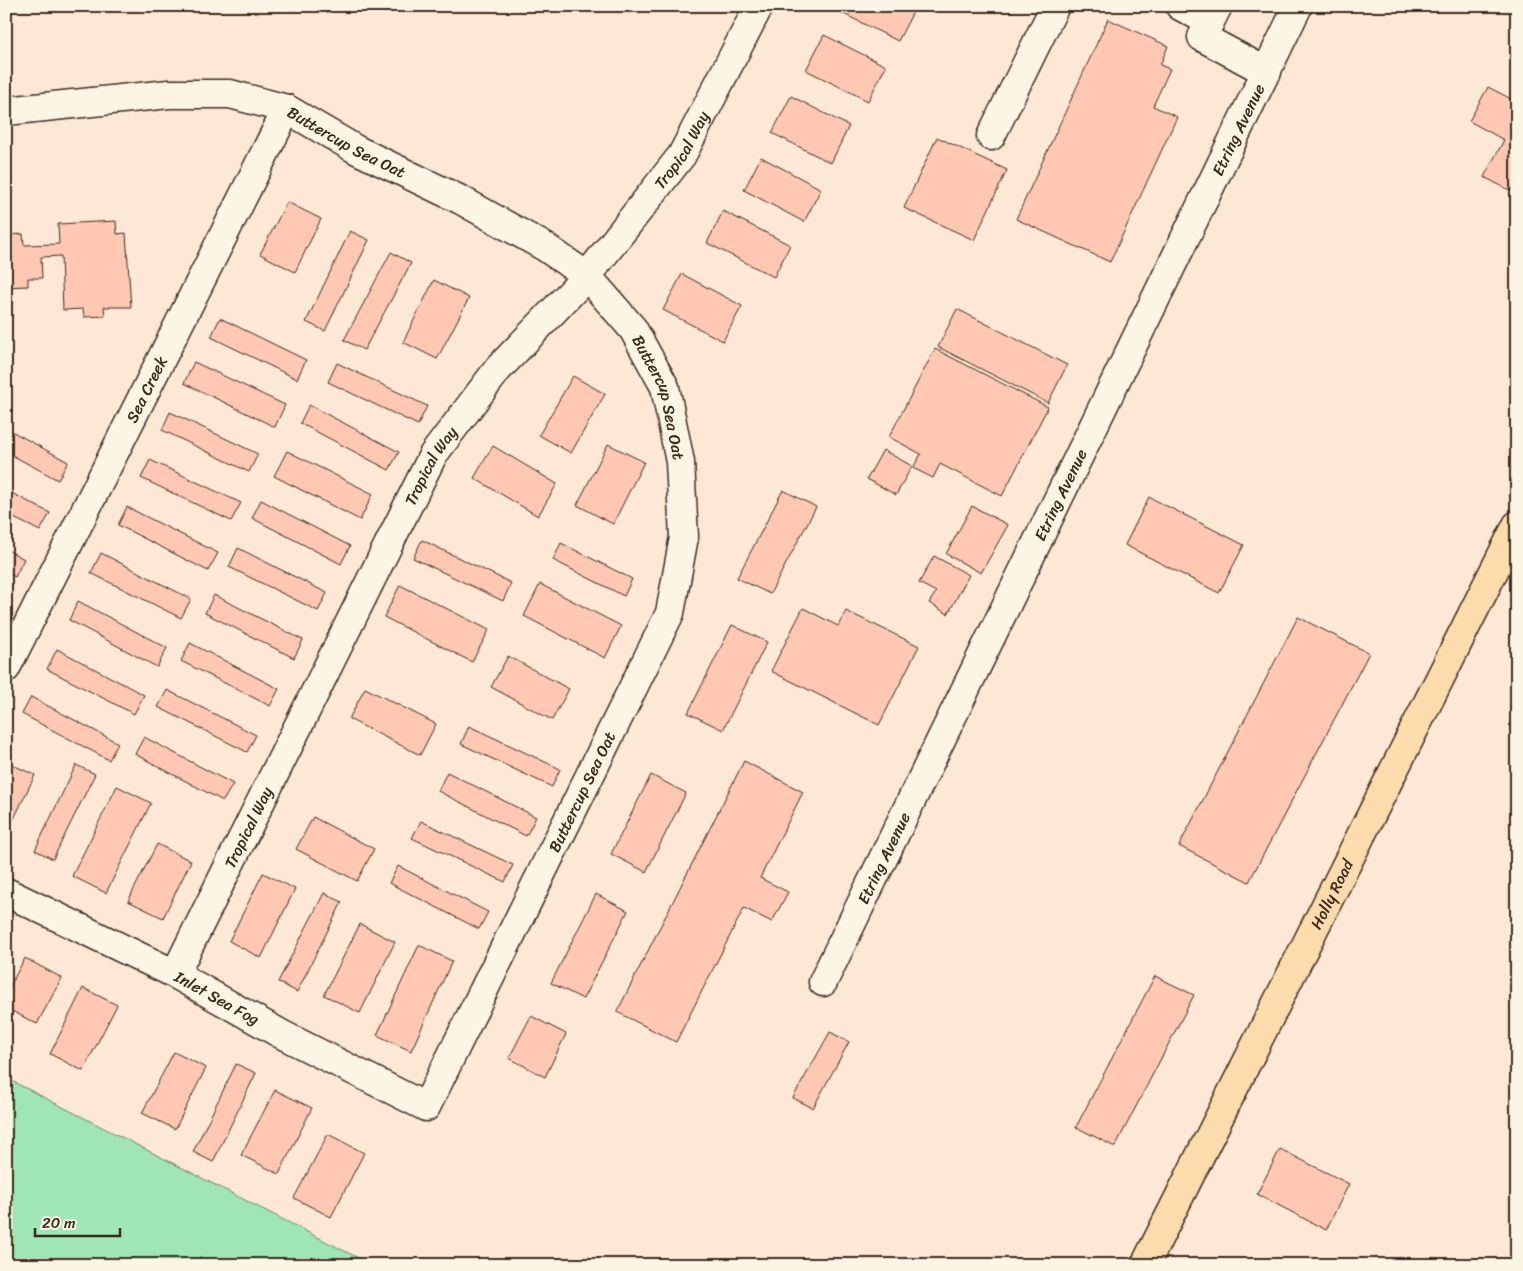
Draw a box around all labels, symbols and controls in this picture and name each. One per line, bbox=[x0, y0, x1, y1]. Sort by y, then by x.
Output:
street label: Etring Avenue bbox=[1203, 78, 1273, 181]
street label: Buttercup Sea Oat bbox=[282, 98, 411, 186]
street label: Tropical Way bbox=[646, 105, 717, 196]
street label: Buttercup Sea Oat bbox=[624, 329, 694, 462]
street label: Sea Creek bbox=[117, 350, 175, 428]
street label: Tropical Way bbox=[396, 419, 465, 511]
street label: Etring Avenue bbox=[1025, 444, 1095, 546]
street label: Buttercup Sea Oat bbox=[540, 726, 624, 858]
street label: Tropical Way bbox=[215, 780, 281, 873]
street label: Etring Avenue bbox=[849, 807, 918, 909]
street label: Holly Road bbox=[1302, 853, 1362, 934]
street label: Inlet Sea Fog bbox=[168, 962, 265, 1033]
scale bar bbox=[35, 1206, 120, 1238]
text: 20 m bbox=[42, 1210, 76, 1236]

